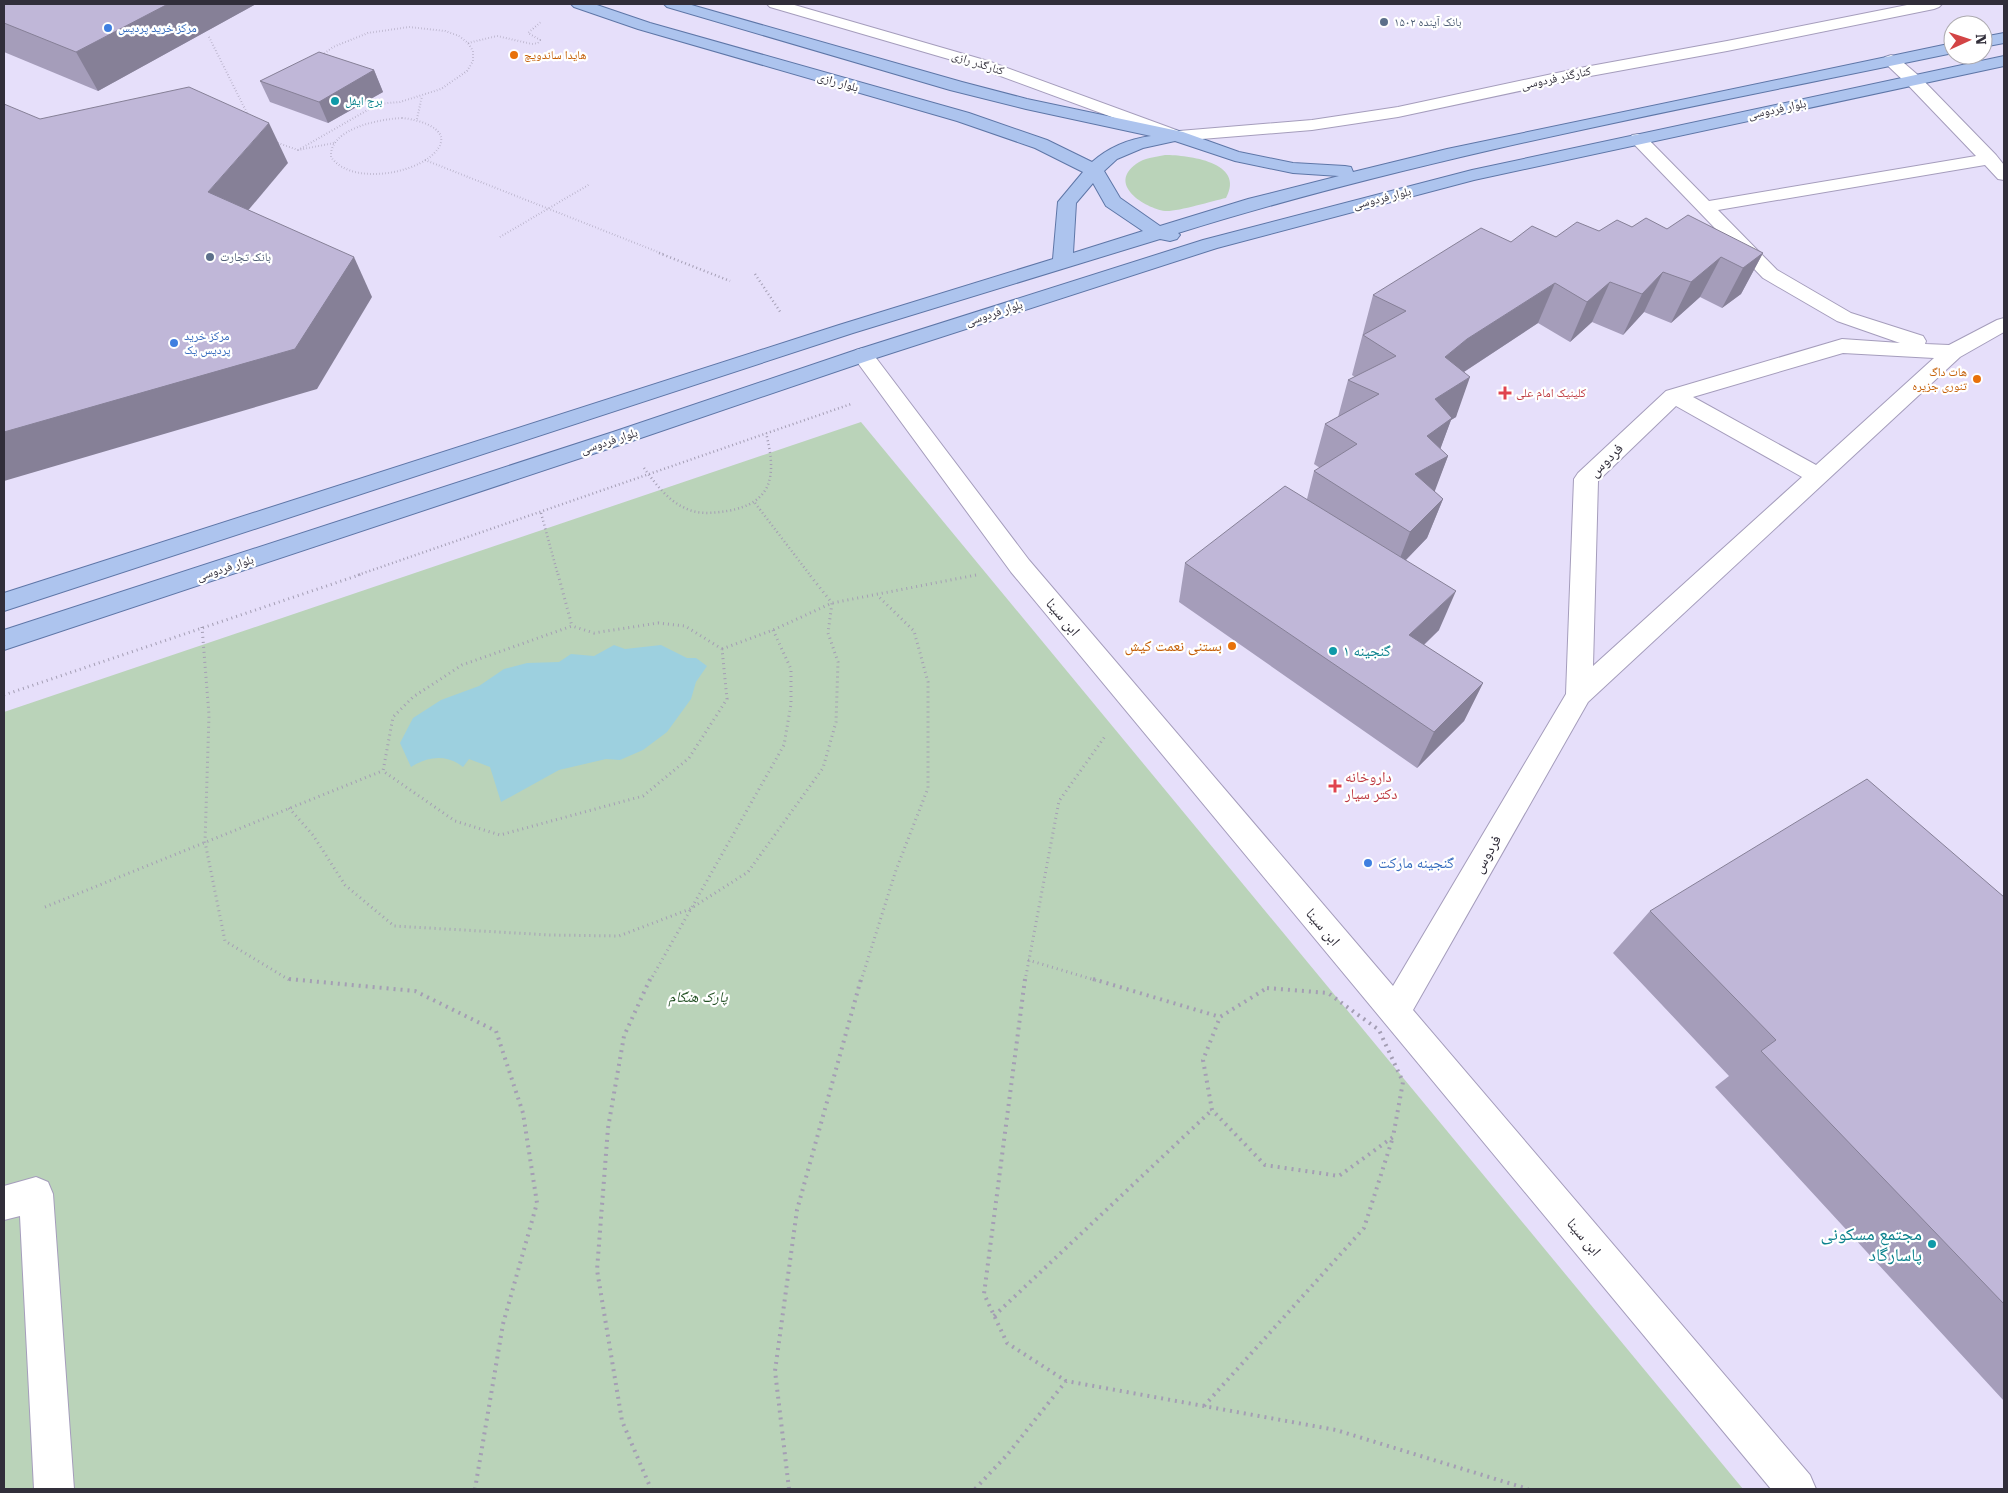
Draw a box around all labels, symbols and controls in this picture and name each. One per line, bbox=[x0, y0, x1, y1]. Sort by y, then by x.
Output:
place label: بانک آینده ۱۵۰۲ bbox=[1394, 15, 1462, 29]
north arrow bbox=[1943, 15, 1993, 65]
marker: بانک آینده ۱۵۰۲ bbox=[1378, 16, 1390, 28]
place label: مرکز خرید پردیس bbox=[118, 21, 197, 35]
marker: مرکز خرید پردیس bbox=[102, 22, 114, 34]
text: N bbox=[1973, 34, 1989, 45]
place label: هایدا ساندویچ bbox=[524, 48, 586, 62]
street label: کنارگذر رازی bbox=[950, 48, 1006, 78]
marker: هایدا ساندویچ bbox=[508, 49, 520, 61]
street label: کنارگذر فردوسی bbox=[1520, 64, 1592, 92]
street label: بلوار رازی bbox=[816, 69, 860, 95]
place label: برج ایفل bbox=[345, 94, 383, 108]
marker: برج ایفل bbox=[329, 95, 341, 107]
street label: بلوار فردوسی bbox=[1747, 96, 1807, 122]
street label: بلوار فردوسی bbox=[1352, 184, 1412, 212]
place label: بانک تجارت bbox=[220, 250, 271, 264]
marker: بانک تجارت bbox=[204, 251, 216, 263]
street label: بلوار فردوسی bbox=[964, 297, 1024, 329]
place label: مرکز خرید پردیس یک bbox=[184, 329, 231, 357]
marker: مرکز خرید پردیس یک bbox=[168, 337, 180, 349]
place label: هات داگ تنورى جزيره bbox=[1912, 365, 1967, 393]
marker: هات داگ تنورى جزيره bbox=[1971, 373, 1983, 385]
marker: کلینیک امام علی bbox=[1498, 386, 1512, 400]
place label: کلینیک امام علی bbox=[1516, 386, 1586, 401]
street label: بلوار فردوسی bbox=[579, 425, 639, 457]
street label: فردوس bbox=[1585, 439, 1628, 481]
street label: بلوار فردوسی bbox=[195, 552, 255, 584]
street label: ابن سینا bbox=[1041, 594, 1084, 640]
place label: بستنی نعمت کیش bbox=[1125, 637, 1222, 656]
marker: بستنی نعمت کیش bbox=[1226, 640, 1238, 652]
place label: گنجینه ۱ bbox=[1343, 642, 1391, 660]
marker: گنجینه ۱ bbox=[1327, 645, 1339, 657]
place label: داروخانه دکتر سیار bbox=[1344, 768, 1398, 803]
marker: داروخانه دکتر سیار bbox=[1329, 780, 1341, 792]
street label: فردوس bbox=[1469, 832, 1506, 877]
place label: گنجینه مارکت bbox=[1378, 854, 1454, 872]
marker: گنجینه مارکت bbox=[1362, 857, 1374, 869]
street label: ابن سینا bbox=[1301, 904, 1344, 950]
park label: پارک هنگام bbox=[668, 988, 729, 1007]
street label: ابن سینا bbox=[1562, 1214, 1605, 1260]
place label: مجتمع مسکونی پاسارگاد bbox=[1821, 1223, 1922, 1266]
marker: مجتمع مسکونی پاسارگاد bbox=[1926, 1238, 1938, 1250]

